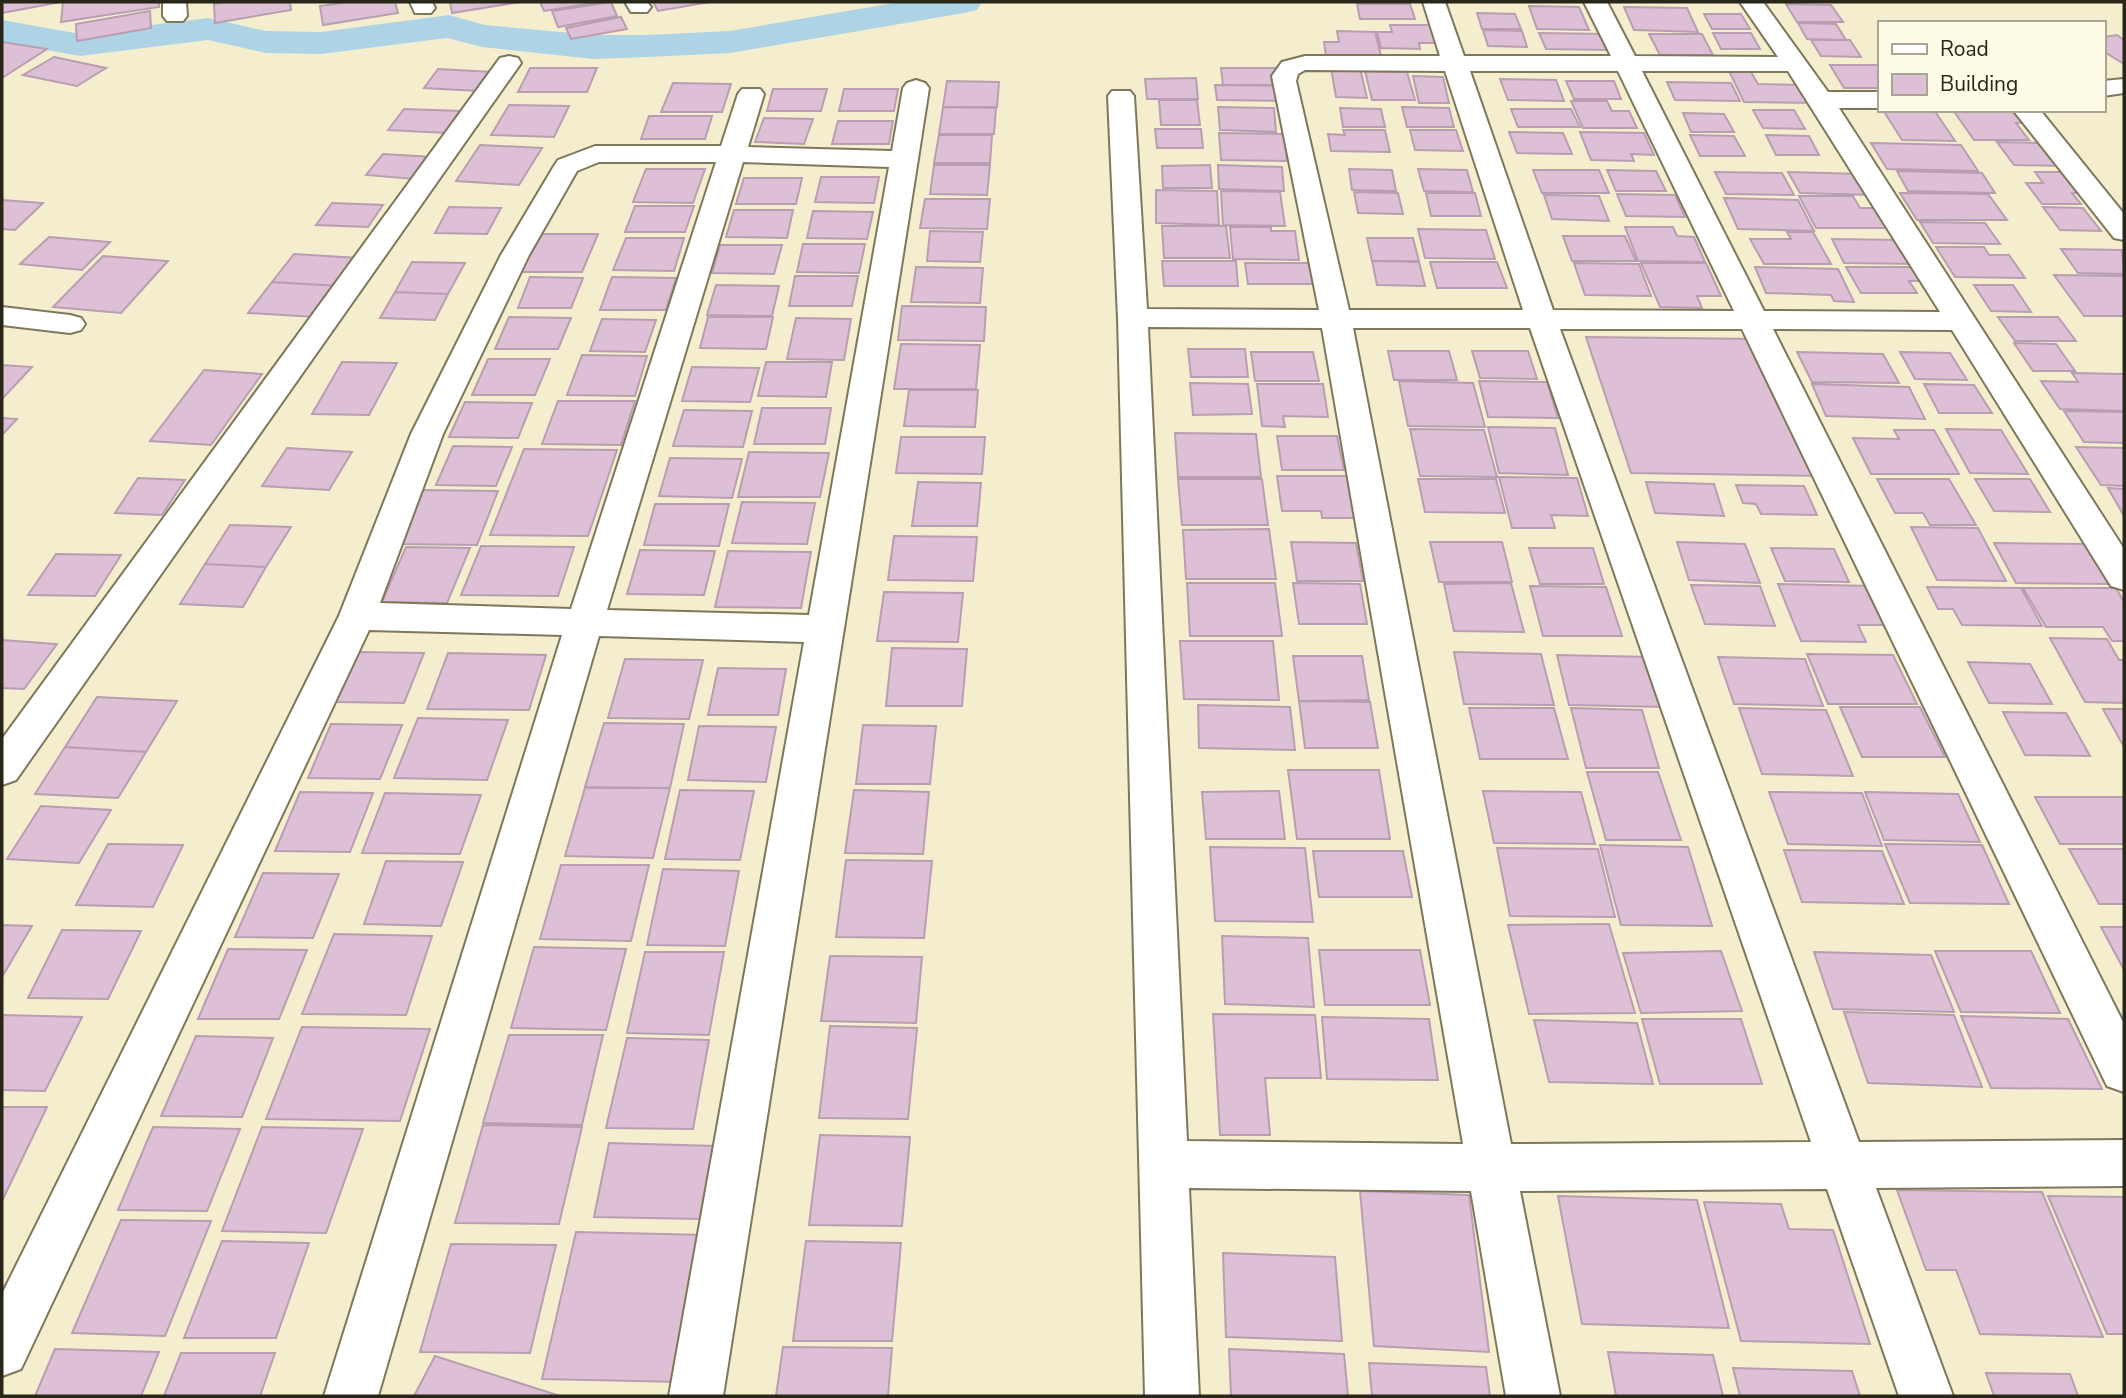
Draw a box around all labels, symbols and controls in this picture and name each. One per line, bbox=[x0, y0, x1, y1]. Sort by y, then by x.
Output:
legend bbox=[1878, 21, 2105, 112]
text: Road bbox=[1940, 35, 1989, 63]
text: Building bbox=[1940, 70, 2018, 98]

